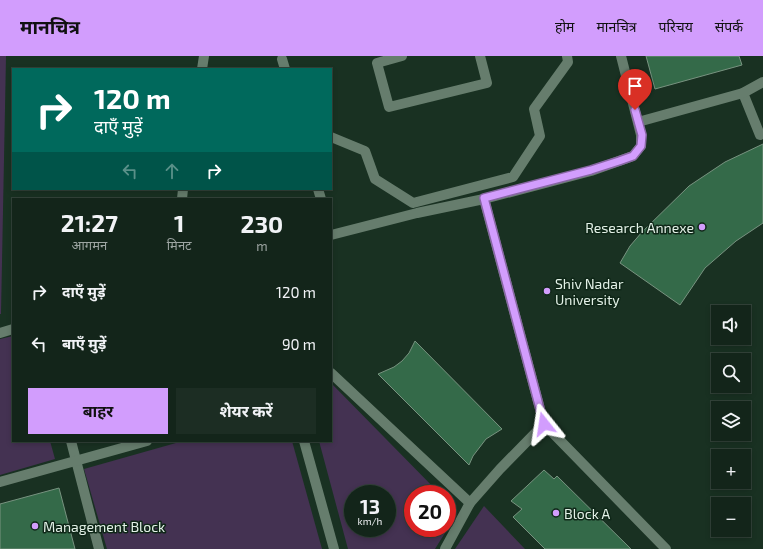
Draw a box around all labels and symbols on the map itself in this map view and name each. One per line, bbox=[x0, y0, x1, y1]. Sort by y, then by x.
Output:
pin bbox=[618, 69, 652, 110]
place label: Research Annexe bbox=[585, 219, 694, 236]
marker: Research Annexe bbox=[697, 222, 707, 232]
place label: Shiv Nadar University bbox=[555, 275, 624, 308]
marker: Shiv Nadar University bbox=[542, 286, 552, 296]
position arrow bbox=[523, 403, 565, 445]
speed limit sign: 20 bbox=[404, 485, 456, 537]
place label: Block A bbox=[564, 505, 610, 522]
marker: Block A bbox=[551, 508, 561, 518]
place label: Management Block bbox=[43, 518, 165, 535]
marker: Management Block bbox=[30, 521, 40, 531]

